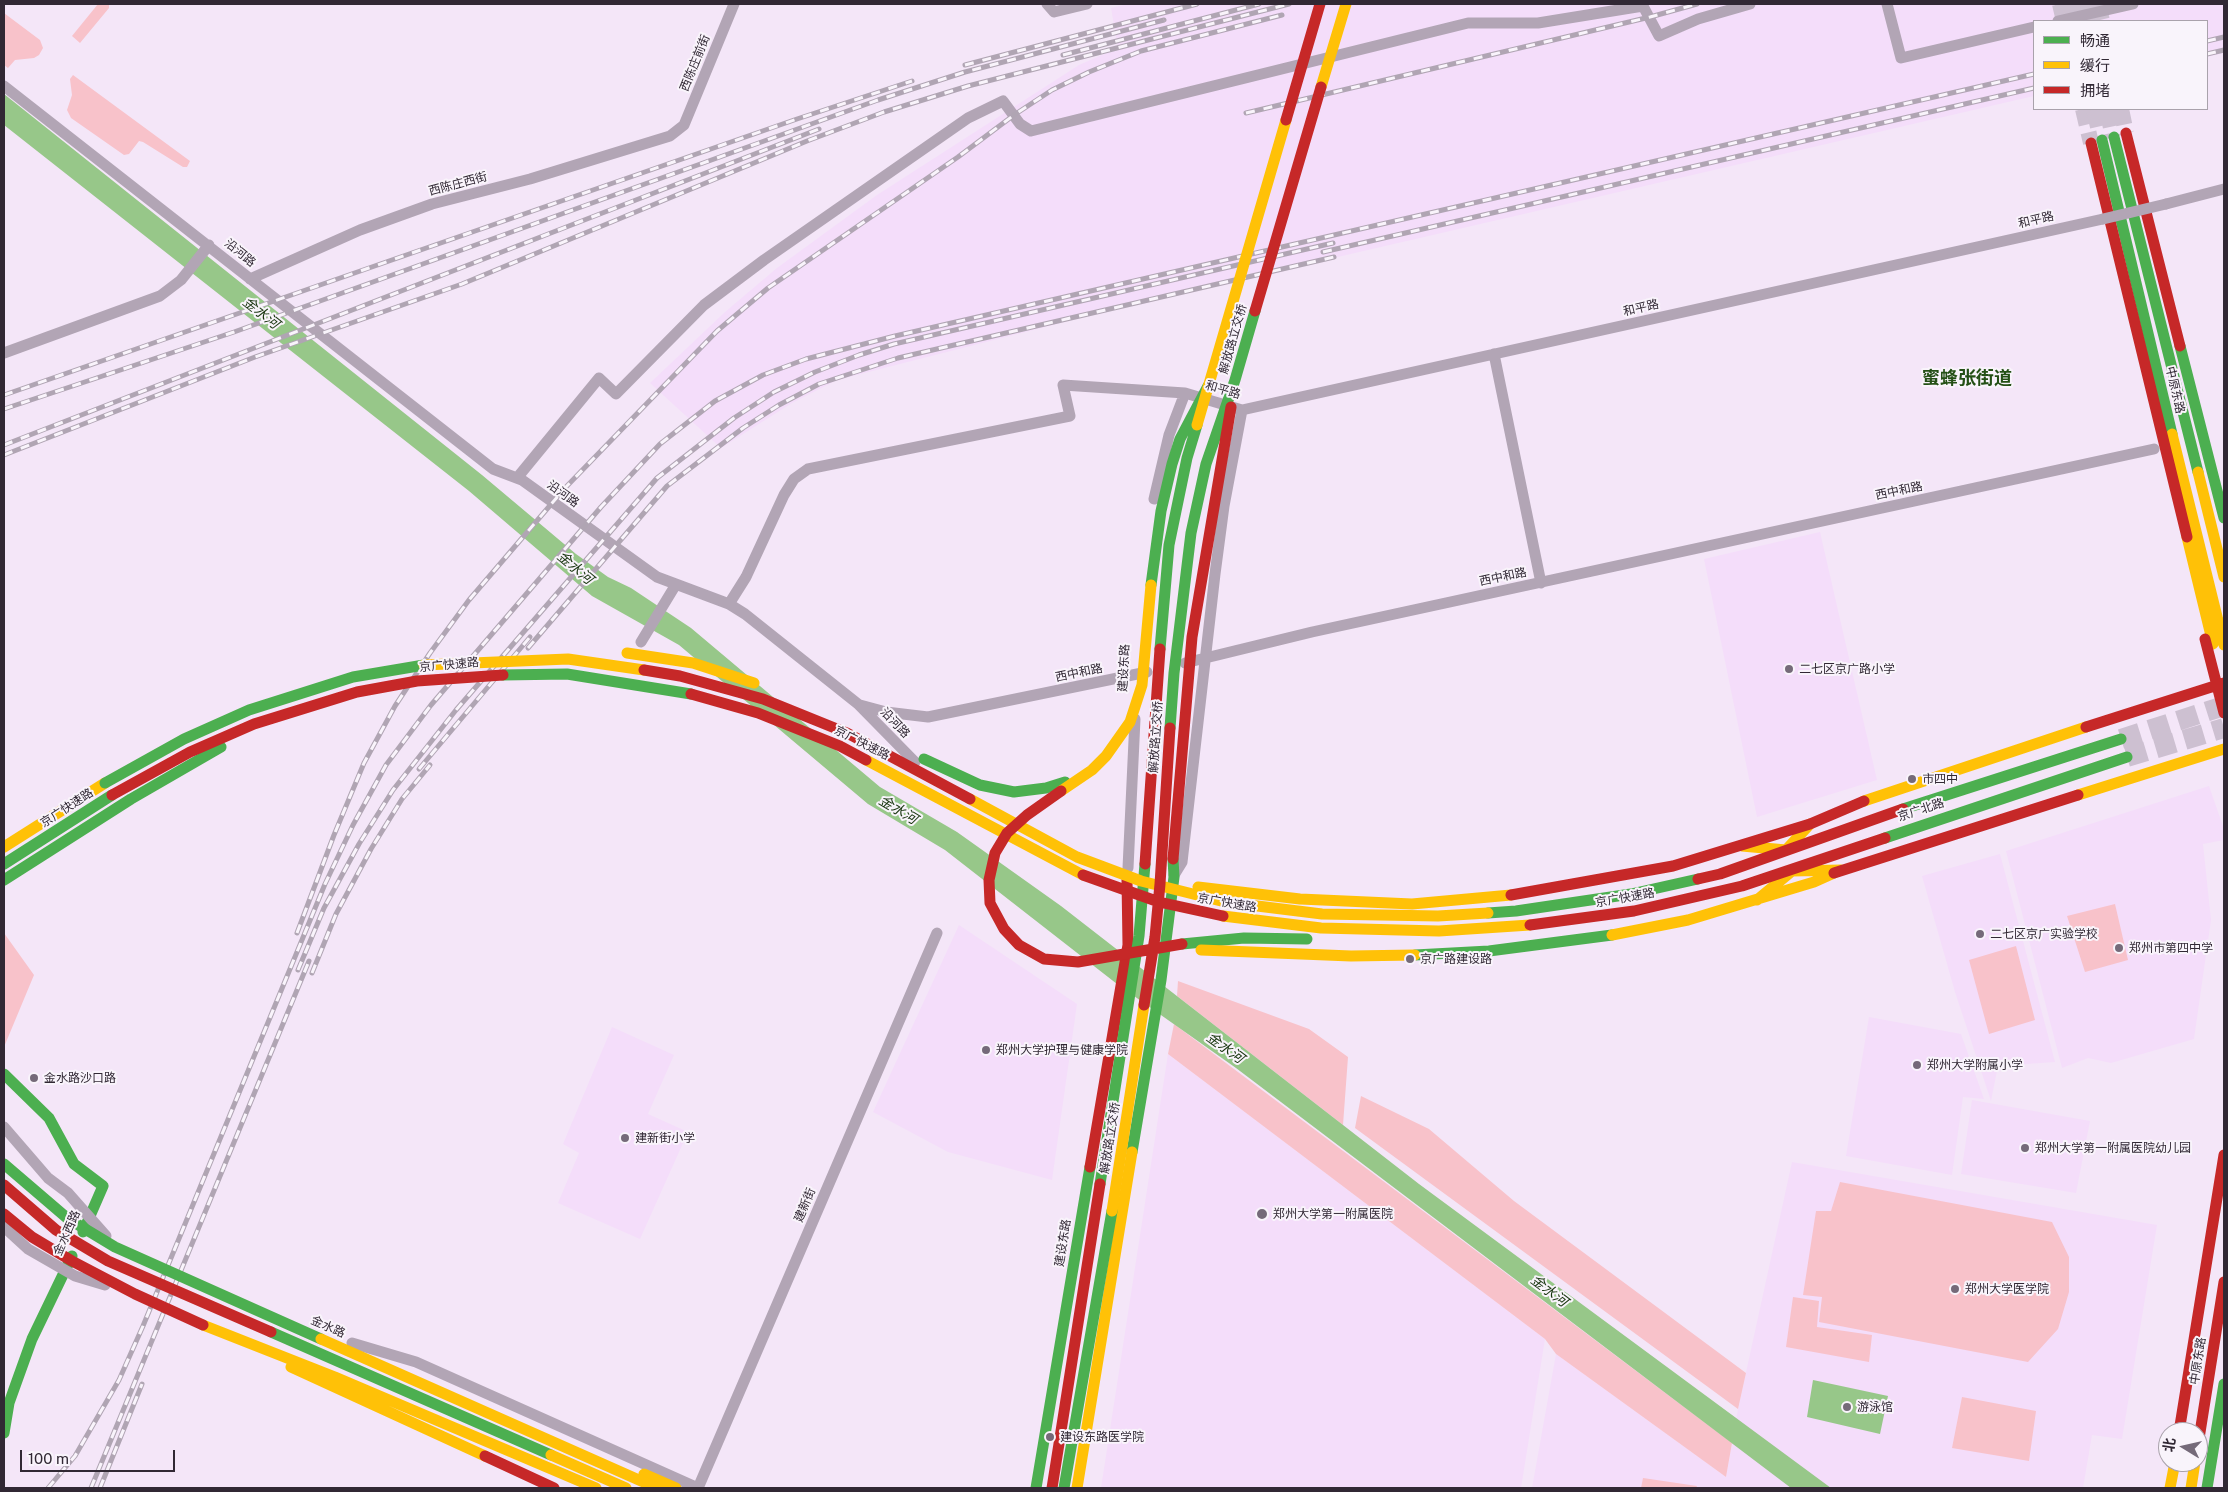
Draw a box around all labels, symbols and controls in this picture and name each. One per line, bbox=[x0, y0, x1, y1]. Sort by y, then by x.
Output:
legend bbox=[2033, 20, 2208, 110]
street label: 西陈庄前街 bbox=[677, 32, 713, 94]
text: 畅通 bbox=[2080, 32, 2110, 49]
text: 缓行 bbox=[2080, 57, 2110, 74]
text: 拥堵 bbox=[2080, 82, 2110, 99]
street label: 西陈庄西街 bbox=[427, 169, 489, 199]
street label: 和平路 bbox=[2017, 209, 2055, 231]
street label: 沿河路 bbox=[221, 236, 259, 270]
water label: 金水河 bbox=[239, 293, 283, 333]
street label: 和平路 bbox=[1622, 297, 1660, 319]
street label: 解放路立交桥 bbox=[1216, 302, 1250, 376]
street label: 中原东路 bbox=[2163, 365, 2187, 415]
district label: 蜜蜂张街道 bbox=[1922, 367, 2012, 389]
street label: 和平路 bbox=[1204, 378, 1242, 402]
street label: 沿河路 bbox=[544, 478, 582, 510]
street label: 西中和路 bbox=[1874, 479, 1924, 503]
water label: 金水河 bbox=[554, 548, 596, 588]
street label: 西中和路 bbox=[1478, 565, 1528, 589]
street label: 建设东路 bbox=[1116, 644, 1132, 692]
street label: 京广快速路 bbox=[418, 655, 480, 675]
street label: 西中和路 bbox=[1054, 661, 1104, 685]
place label: 二七区京广路小学 bbox=[1799, 662, 1895, 676]
marker: 二七区京广路小学 bbox=[1783, 663, 1795, 675]
street label: 解放路立交桥 bbox=[1146, 701, 1166, 773]
street label: 沿河路 bbox=[877, 705, 913, 741]
street label: 京广快速路 bbox=[832, 723, 892, 763]
place label: 市四中 bbox=[1922, 772, 1958, 786]
marker: 市四中 bbox=[1906, 773, 1918, 785]
street label: 京广快速路 bbox=[38, 786, 96, 830]
water label: 金水河 bbox=[876, 792, 920, 828]
street label: 京广北路 bbox=[1896, 796, 1946, 824]
street label: 京广快速路 bbox=[1594, 886, 1656, 910]
street label: 京广快速路 bbox=[1196, 891, 1258, 915]
place label: 二七区京广实验学校 bbox=[1990, 927, 2098, 941]
marker: 二七区京广实验学校 bbox=[1974, 928, 1986, 940]
place label: 郑州市第四中学 bbox=[2129, 941, 2213, 955]
marker: 郑州市第四中学 bbox=[2113, 942, 2125, 954]
place label: 京广路建设路 bbox=[1420, 952, 1492, 966]
marker: 京广路建设路 bbox=[1404, 953, 1416, 965]
water label: 金水河 bbox=[1203, 1029, 1247, 1067]
place label: 郑州大学护理与健康学院 bbox=[996, 1043, 1128, 1057]
marker: 郑州大学护理与健康学院 bbox=[980, 1044, 992, 1056]
place label: 郑州大学附属小学 bbox=[1927, 1058, 2023, 1072]
marker: 郑州大学附属小学 bbox=[1911, 1059, 1923, 1071]
place label: 金水路沙口路 bbox=[44, 1071, 116, 1085]
marker: 金水路沙口路 bbox=[28, 1072, 40, 1084]
street label: 解放路立交桥 bbox=[1097, 1101, 1123, 1175]
place label: 建新街小学 bbox=[635, 1131, 695, 1145]
marker: 建新街小学 bbox=[619, 1132, 631, 1144]
place label: 郑州大学第一附属医院幼儿园 bbox=[2035, 1141, 2191, 1155]
marker: 郑州大学第一附属医院幼儿园 bbox=[2019, 1142, 2031, 1154]
street label: 建新街 bbox=[791, 1186, 819, 1224]
marker: 郑州大学第一附属医院 bbox=[1255, 1207, 1269, 1221]
place label: 郑州大学第一附属医院 bbox=[1273, 1207, 1393, 1221]
street label: 金水西路 bbox=[51, 1208, 83, 1258]
street label: 建设东路 bbox=[1052, 1218, 1074, 1268]
water label: 金水河 bbox=[1527, 1272, 1571, 1310]
place label: 郑州大学医学院 bbox=[1965, 1282, 2049, 1296]
marker: 郑州大学医学院 bbox=[1949, 1283, 1961, 1295]
street label: 金水路 bbox=[309, 1313, 347, 1341]
street label: 中原东路 bbox=[2187, 1336, 2209, 1386]
place label: 游泳馆 bbox=[1857, 1400, 1893, 1414]
marker: 游泳馆 bbox=[1841, 1401, 1853, 1413]
north arrow bbox=[2158, 1422, 2208, 1472]
place label: 建设东路医学院 bbox=[1060, 1430, 1144, 1444]
marker: 建设东路医学院 bbox=[1044, 1431, 1056, 1443]
text: 北 bbox=[2160, 1437, 2178, 1453]
scale bar bbox=[22, 1440, 178, 1472]
text: 100 m bbox=[28, 1450, 69, 1467]

